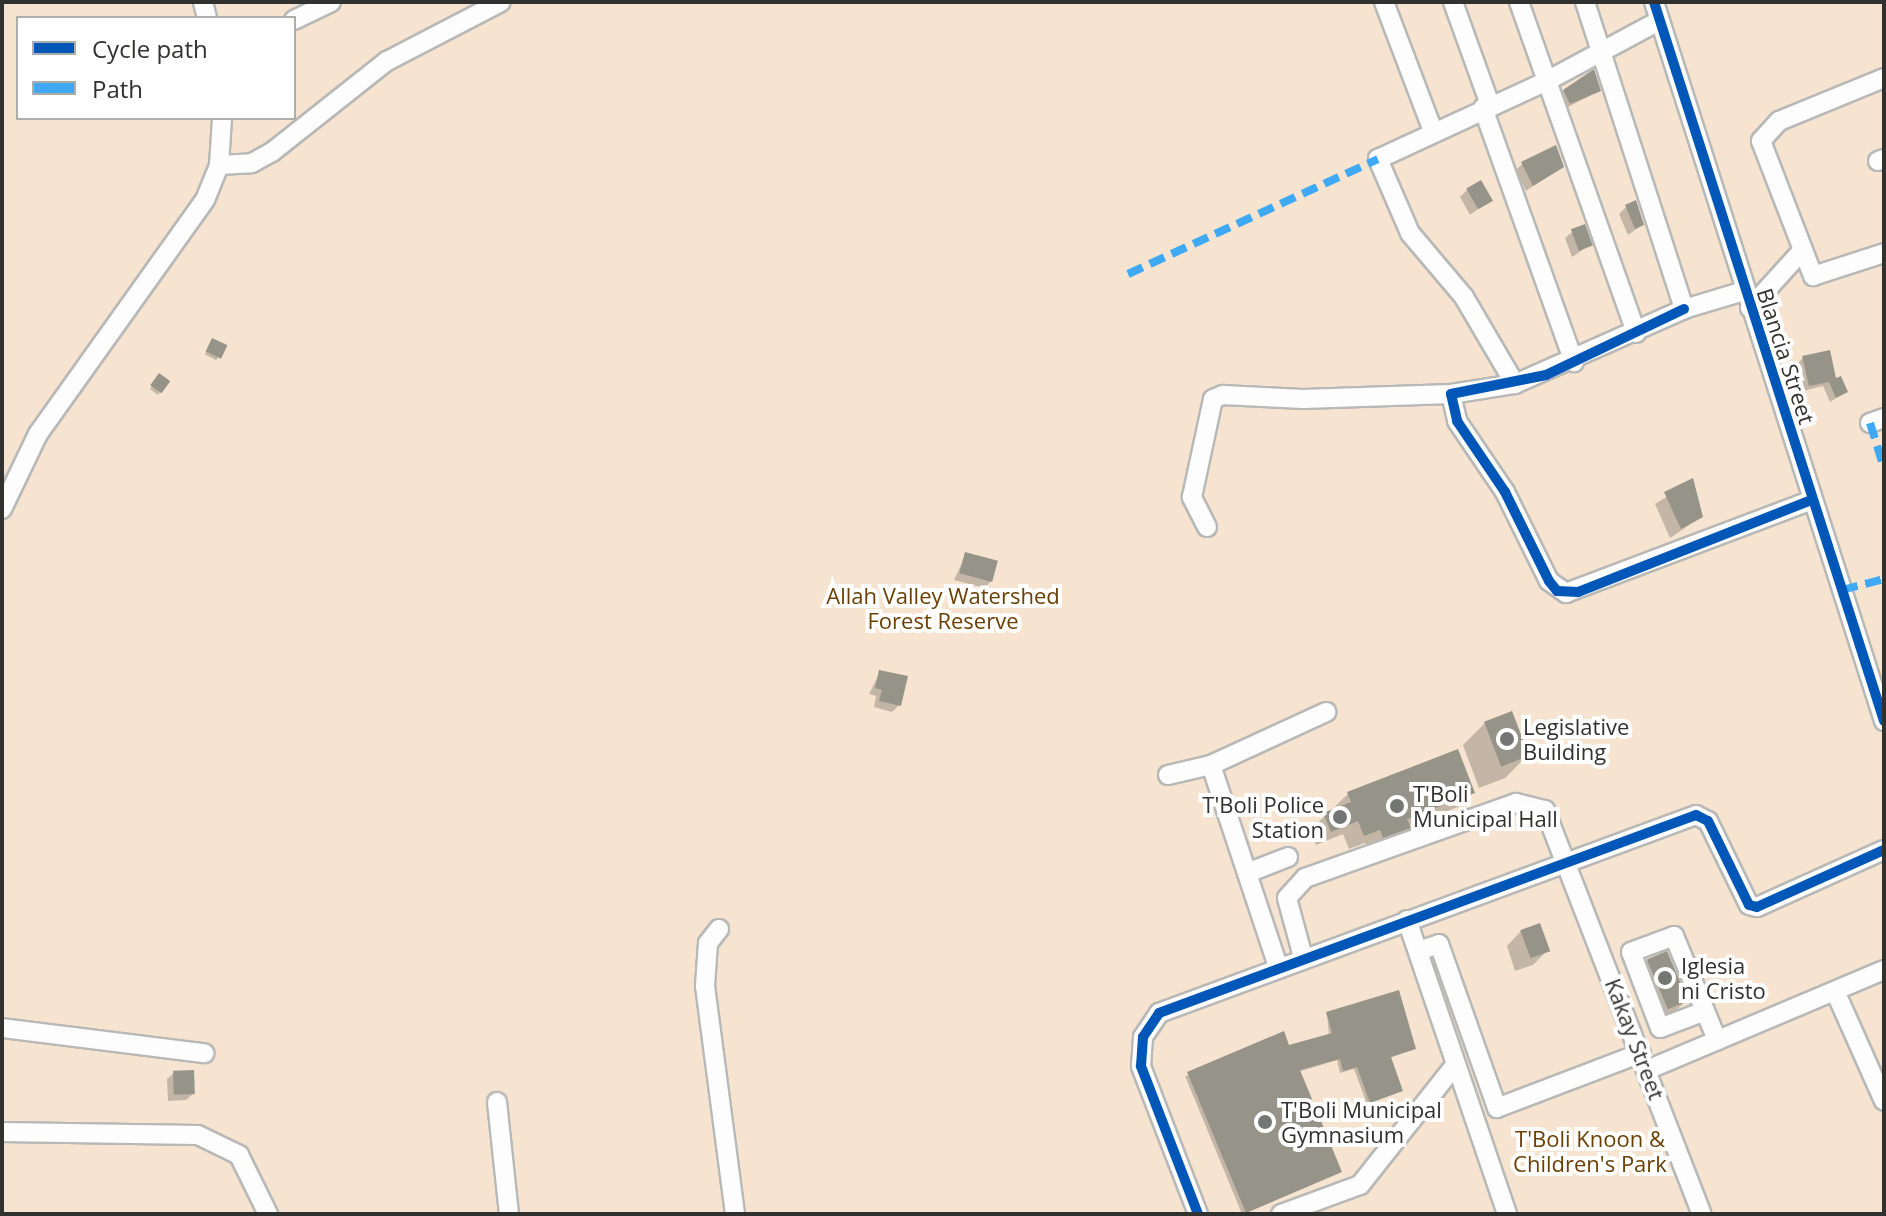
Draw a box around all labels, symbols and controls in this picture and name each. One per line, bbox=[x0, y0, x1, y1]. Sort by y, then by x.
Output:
legend bbox=[16, 16, 296, 120]
text: Cycle path bbox=[92, 32, 208, 65]
text: Path bbox=[92, 72, 143, 105]
street label: Blancia Street bbox=[1752, 285, 1820, 427]
park label: Allah Valley Watershed Forest Reserve bbox=[826, 582, 1060, 634]
place label: Legislative Building bbox=[1523, 713, 1629, 764]
marker: Legislative Building bbox=[1498, 730, 1516, 748]
place label: T'Boli Municipal Hall bbox=[1413, 780, 1558, 832]
place label: T'Boli Police Station bbox=[1202, 791, 1324, 842]
marker: T'Boli Municipal Hall bbox=[1388, 797, 1406, 815]
marker: T'Boli Police Station bbox=[1331, 808, 1349, 826]
place label: Iglesia ni Cristo bbox=[1681, 952, 1766, 1004]
marker: Iglesia ni Cristo bbox=[1656, 969, 1674, 987]
street label: Kakay Street bbox=[1600, 975, 1670, 1103]
place label: T'Boli Municipal Gymnasium bbox=[1281, 1096, 1442, 1148]
marker: T'Boli Municipal Gymnasium bbox=[1256, 1113, 1274, 1131]
park label: T'Boli Knoon & Children's Park bbox=[1513, 1125, 1667, 1176]

